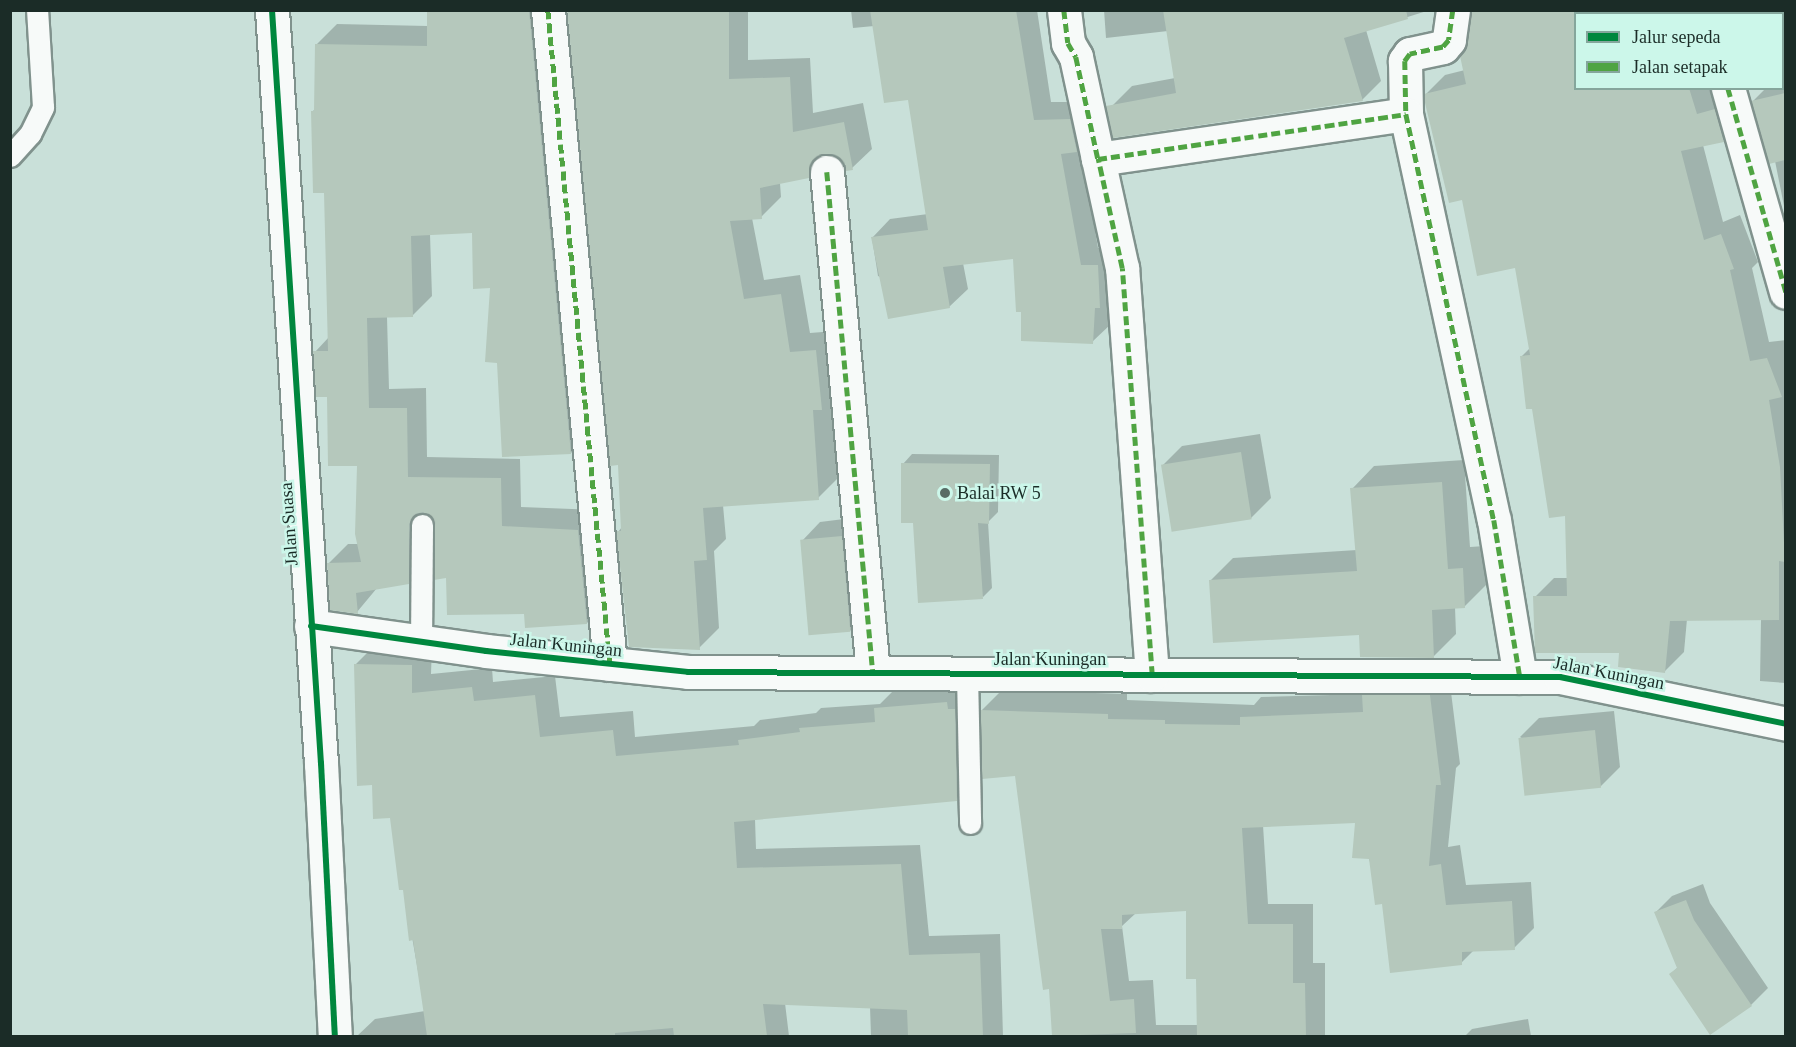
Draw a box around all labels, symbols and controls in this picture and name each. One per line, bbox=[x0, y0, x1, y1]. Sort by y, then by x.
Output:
legend bbox=[1574, 12, 1784, 90]
text: Jalur sepeda bbox=[1632, 27, 1720, 47]
text: Jalan setapak bbox=[1632, 57, 1727, 77]
street label: Jalan Suasa bbox=[275, 482, 303, 566]
place label: Balai RW 5 bbox=[957, 482, 1041, 504]
marker: Balai RW 5 bbox=[938, 486, 952, 500]
street label: Jalan Kuningan bbox=[509, 628, 623, 662]
street label: Jalan Kuningan bbox=[994, 648, 1106, 670]
street label: Jalan Kuningan bbox=[1552, 652, 1666, 694]

